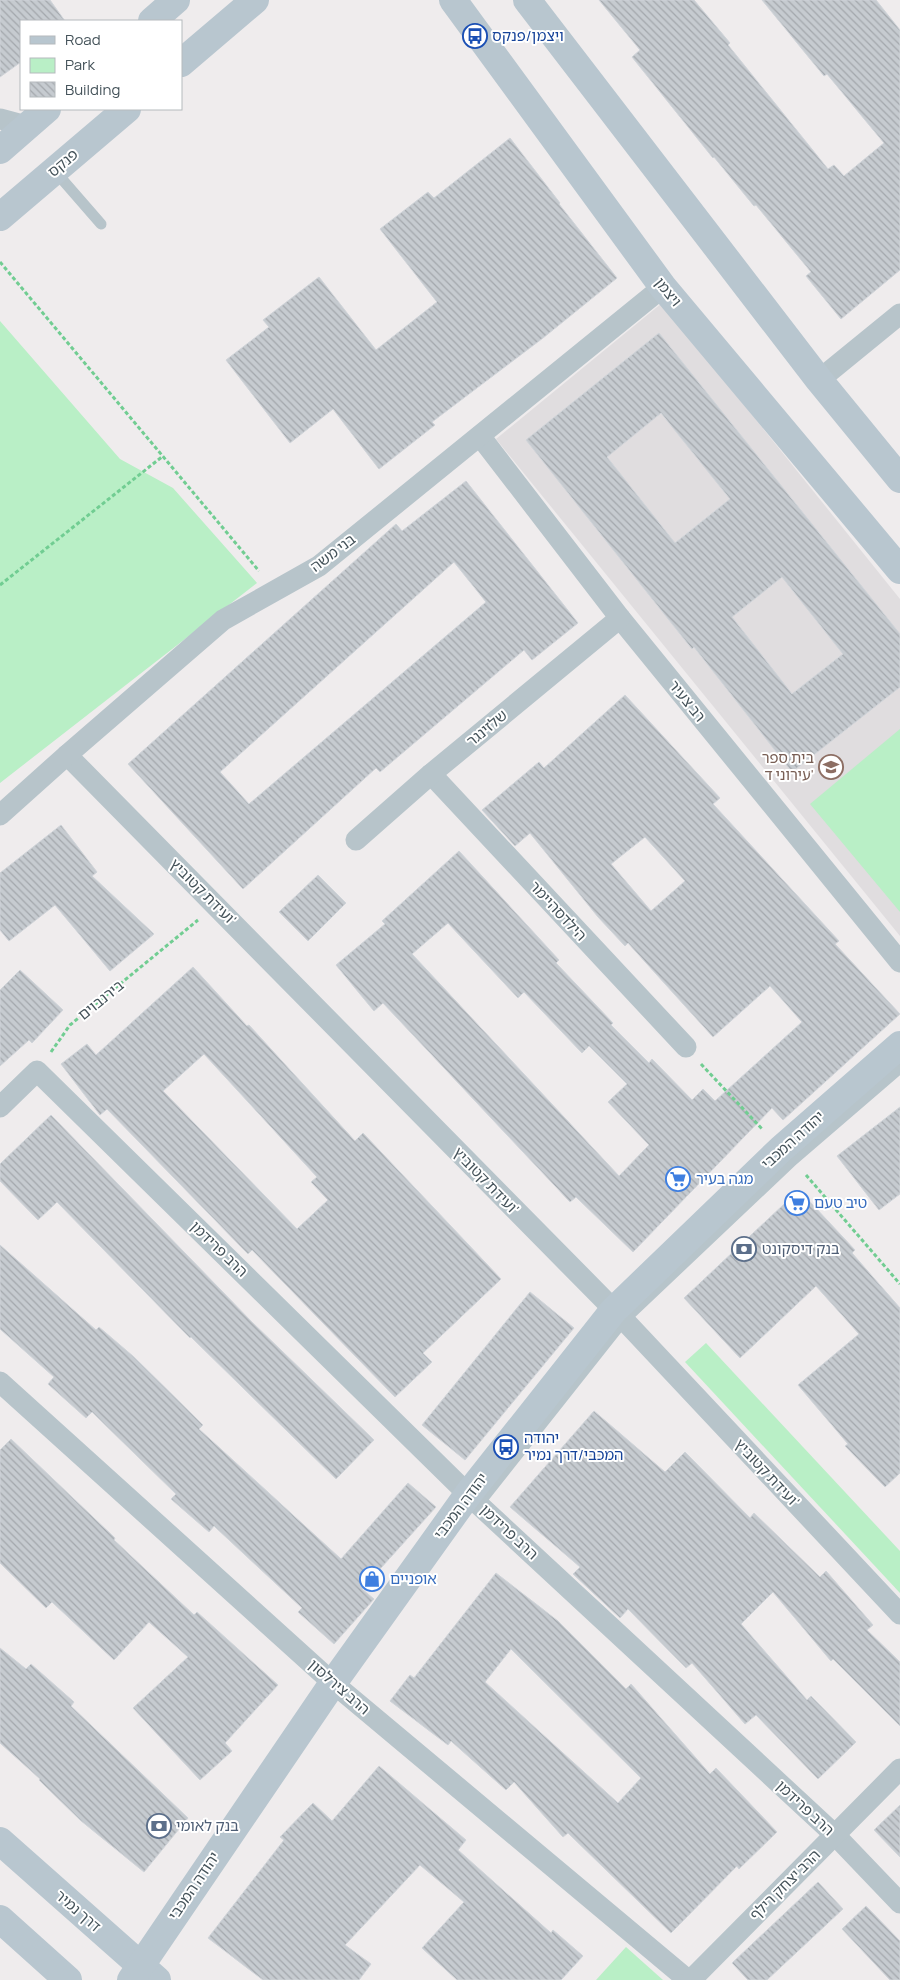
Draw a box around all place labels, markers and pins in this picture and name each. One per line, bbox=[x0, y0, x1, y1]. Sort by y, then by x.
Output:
bus stop icon: ויצמן/פנקס bbox=[462, 23, 488, 49]
place label: ויצמן/פנקס bbox=[492, 25, 564, 46]
place label: בית ספר עירוני ד' bbox=[762, 747, 814, 785]
school or university icon: בית ספר עירוני ד' bbox=[818, 754, 844, 780]
supermarket icon: מגה בעיר bbox=[665, 1166, 691, 1192]
place label: מגה בעיר bbox=[696, 1168, 753, 1189]
supermarket icon: טיב טעם bbox=[784, 1190, 810, 1216]
place label: טיב טעם bbox=[814, 1192, 867, 1213]
bank icon: בנק דיסקונט bbox=[731, 1236, 757, 1262]
place label: בנק דיסקונט bbox=[762, 1238, 840, 1259]
place label: יהודה המכבי/דרך נמיר bbox=[524, 1427, 623, 1465]
bus stop icon: יהודה המכבי/דרך נמיר bbox=[493, 1434, 519, 1460]
shop icon: אופניים bbox=[359, 1566, 385, 1592]
place label: אופניים bbox=[390, 1568, 437, 1589]
bank icon: בנק לאומי bbox=[146, 1813, 172, 1839]
place label: בנק לאומי bbox=[176, 1815, 239, 1836]

